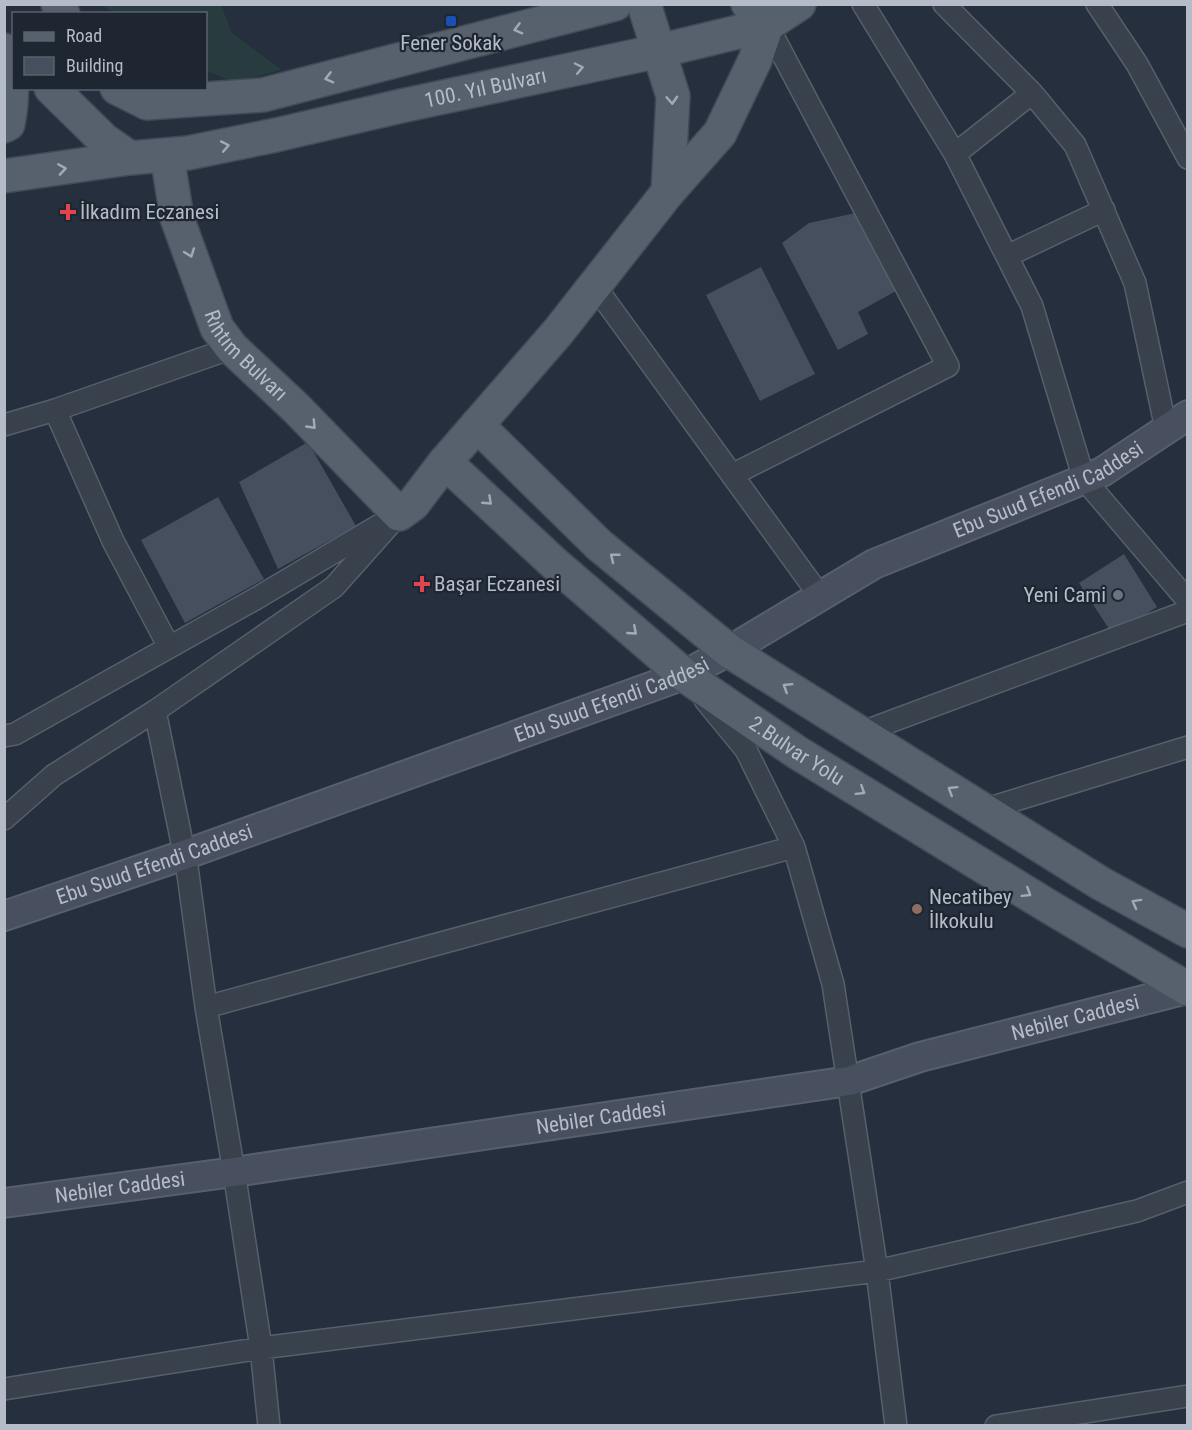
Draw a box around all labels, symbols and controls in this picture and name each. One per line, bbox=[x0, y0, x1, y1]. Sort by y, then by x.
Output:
legend bbox=[12, 12, 207, 90]
marker: Fener Sokak bbox=[444, 14, 458, 28]
one-way arrow bbox=[513, 22, 523, 35]
text: Road bbox=[66, 25, 102, 46]
place label: Fener Sokak bbox=[400, 31, 502, 55]
text: Building bbox=[66, 55, 123, 76]
one-way arrow bbox=[574, 62, 584, 75]
street label: 100. Yıl Bulvarı bbox=[422, 63, 549, 113]
one-way arrow bbox=[324, 70, 334, 83]
one-way arrow bbox=[665, 96, 678, 105]
one-way arrow bbox=[219, 140, 229, 153]
one-way arrow bbox=[58, 163, 67, 175]
place label: İlkadım Eczanesi bbox=[80, 200, 219, 224]
marker: İlkadım Eczanesi bbox=[61, 205, 75, 219]
one-way arrow bbox=[182, 247, 195, 258]
street label: Rıhtım Bulvarı bbox=[199, 307, 292, 406]
one-way arrow bbox=[305, 417, 316, 428]
street label: Ebu Suud Efendi Caddesi bbox=[950, 436, 1147, 543]
one-way arrow bbox=[481, 494, 492, 505]
one-way arrow bbox=[610, 554, 621, 565]
place label: Başar Eczanesi bbox=[434, 572, 560, 596]
marker: Başar Eczanesi bbox=[415, 577, 429, 591]
place label: Yeni Cami bbox=[1023, 583, 1106, 607]
marker: Yeni Cami bbox=[1111, 588, 1125, 602]
one-way arrow bbox=[626, 624, 637, 635]
street label: Ebu Suud Efendi Caddesi bbox=[511, 652, 713, 747]
one-way arrow bbox=[783, 683, 794, 694]
street label: 2.Bulvar Yolu bbox=[745, 711, 849, 790]
one-way arrow bbox=[855, 784, 865, 796]
one-way arrow bbox=[948, 786, 958, 798]
street label: Ebu Suud Efendi Caddesi bbox=[53, 819, 256, 909]
place label: Necatibey İlkokulu bbox=[929, 885, 1012, 933]
one-way arrow bbox=[1021, 886, 1031, 898]
one-way arrow bbox=[1132, 899, 1142, 910]
marker: Necatibey İlkokulu bbox=[910, 902, 924, 916]
street label: Nebiler Caddesi bbox=[1009, 990, 1142, 1045]
street label: Nebiler Caddesi bbox=[534, 1096, 667, 1139]
street label: Nebiler Caddesi bbox=[53, 1167, 186, 1208]

